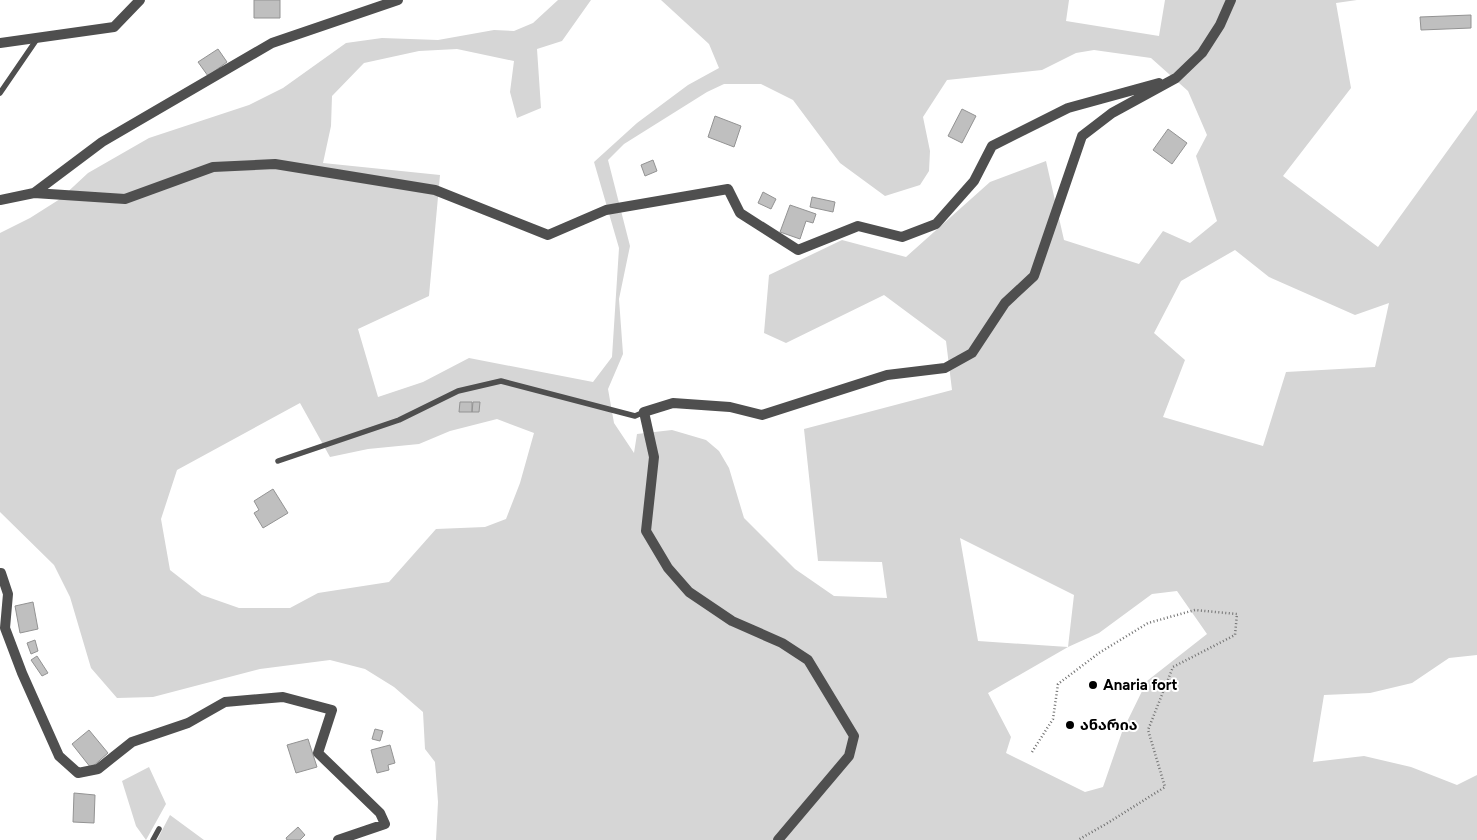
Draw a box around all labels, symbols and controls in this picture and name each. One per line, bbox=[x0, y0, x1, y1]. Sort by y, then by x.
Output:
place label: Anaria fort bbox=[1103, 676, 1178, 694]
marker: Anaria fort bbox=[1087, 679, 1099, 691]
place label: ანარია bbox=[1080, 716, 1138, 734]
marker: ანარია bbox=[1064, 719, 1076, 731]

